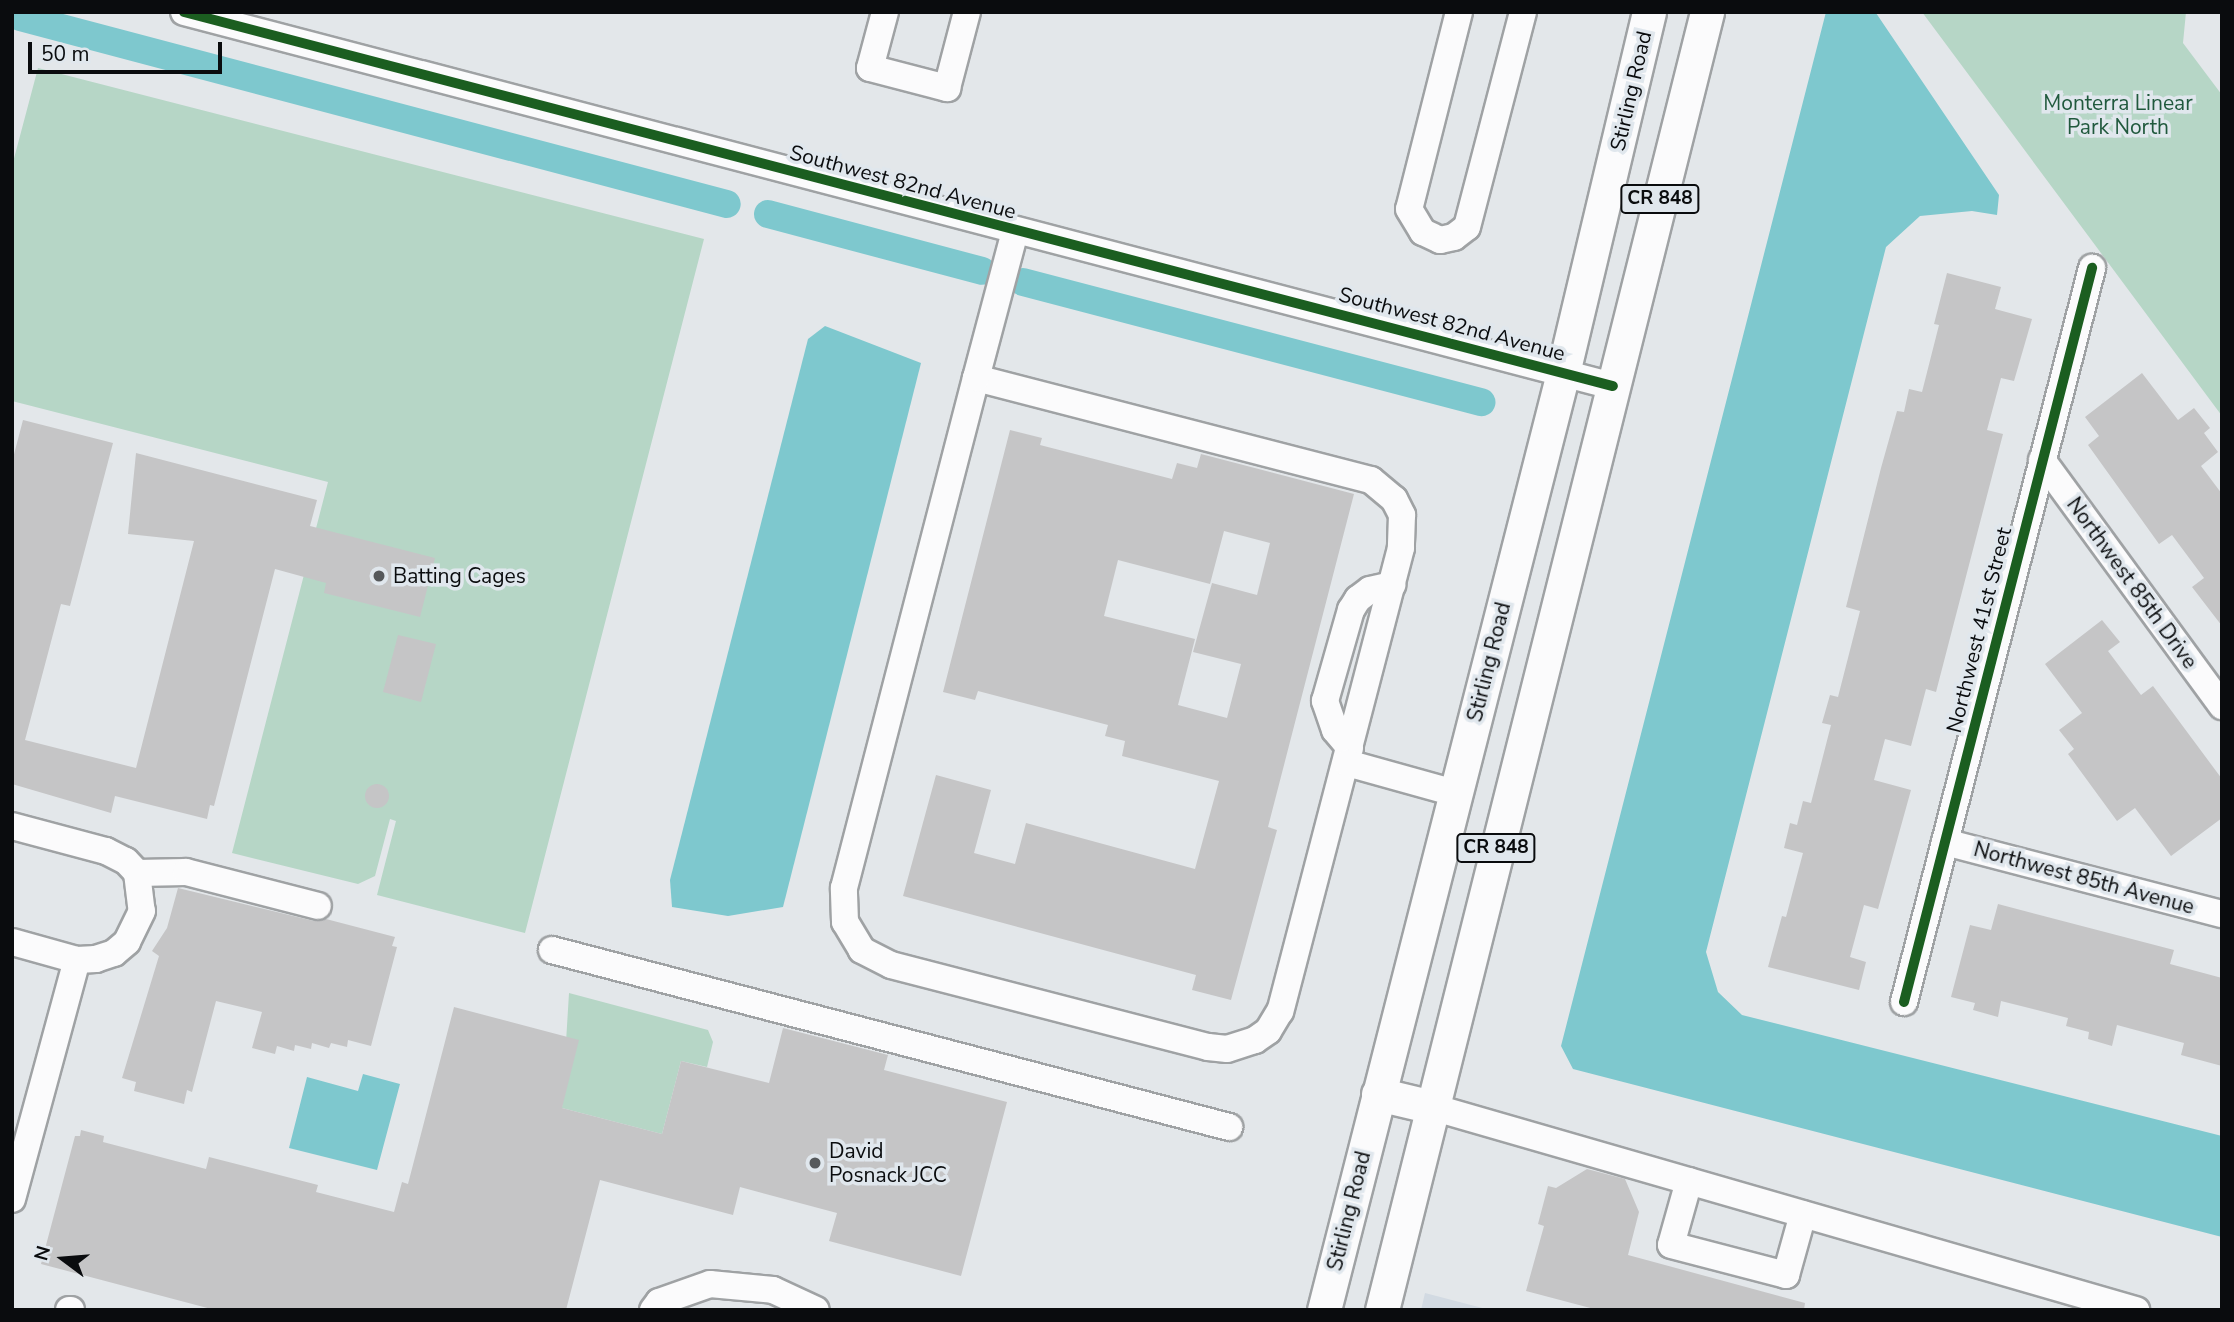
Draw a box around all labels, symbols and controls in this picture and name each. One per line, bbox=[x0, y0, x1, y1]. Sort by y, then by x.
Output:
scale bar bbox=[32, 28, 226, 72]
street label: Stirling Road bbox=[1605, 29, 1657, 153]
text: 50 m bbox=[41, 40, 90, 68]
park label: Monterra Linear Park North bbox=[2043, 90, 2193, 140]
street label: Southwest 82nd Avenue bbox=[787, 140, 1019, 224]
road number: CR 848 bbox=[1620, 183, 1700, 214]
street label: Southwest 82nd Avenue bbox=[1336, 282, 1568, 366]
street label: Northwest 85th Drive bbox=[2061, 492, 2203, 674]
street label: Northwest 41st Street bbox=[1941, 525, 2017, 735]
place label: Batting Cages bbox=[393, 563, 526, 589]
marker: Batting Cages bbox=[371, 568, 387, 584]
street label: Stirling Road bbox=[1462, 600, 1516, 724]
road number: CR 848 bbox=[1456, 832, 1536, 863]
street label: Northwest 85th Avenue bbox=[1971, 836, 2197, 920]
place label: David Posnack JCC bbox=[829, 1138, 947, 1188]
street label: Stirling Road bbox=[1322, 1149, 1376, 1273]
marker: David Posnack JCC bbox=[807, 1155, 823, 1171]
north arrow bbox=[28, 1224, 98, 1294]
text: N bbox=[28, 1243, 57, 1264]

